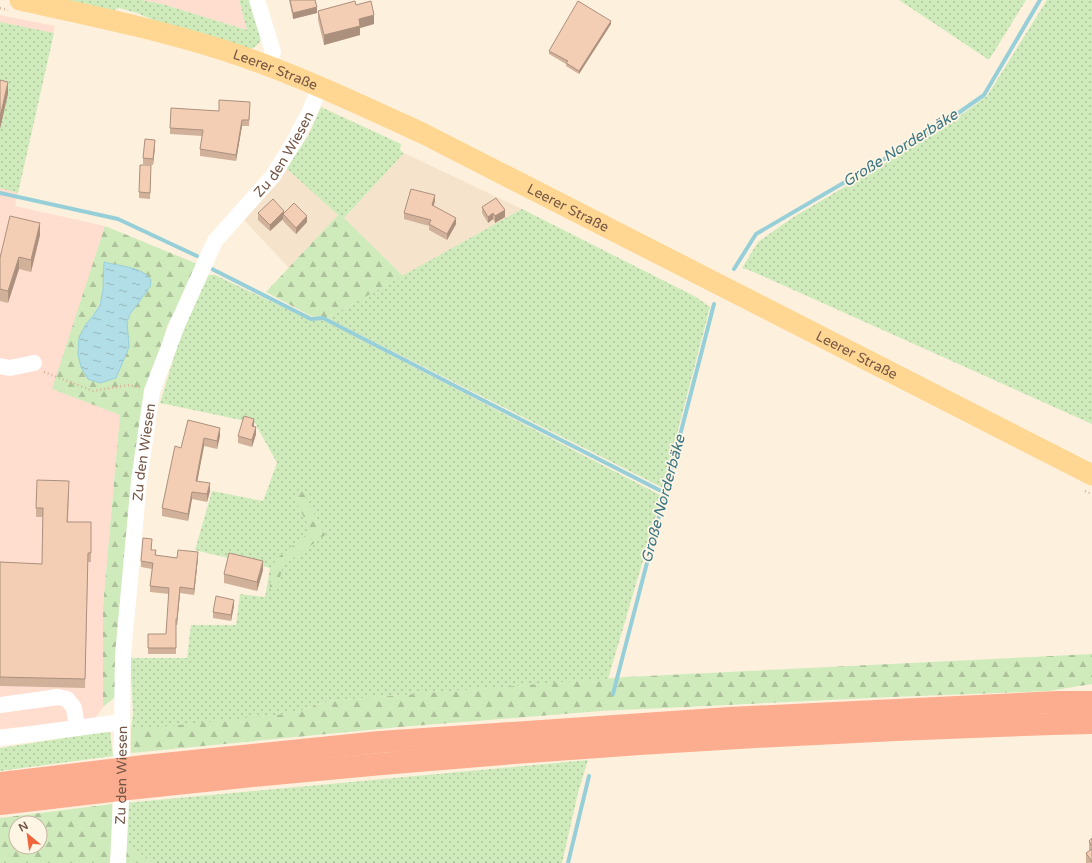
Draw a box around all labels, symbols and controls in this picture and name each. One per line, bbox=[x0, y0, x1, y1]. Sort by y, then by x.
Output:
street label: Leerer Straße bbox=[231, 45, 320, 94]
water label: Große Norderbäke bbox=[839, 105, 962, 191]
street label: Zu den Wiesen bbox=[250, 108, 317, 200]
street label: Leerer Straße bbox=[524, 180, 612, 236]
street label: Leerer Straße bbox=[813, 327, 901, 383]
street label: Zu den Wiesen bbox=[129, 402, 159, 502]
water label: Große Norderbäke bbox=[637, 431, 689, 565]
street label: Zu den Wiesen bbox=[111, 726, 131, 825]
north arrow bbox=[8, 815, 48, 855]
text: N bbox=[16, 819, 30, 835]

